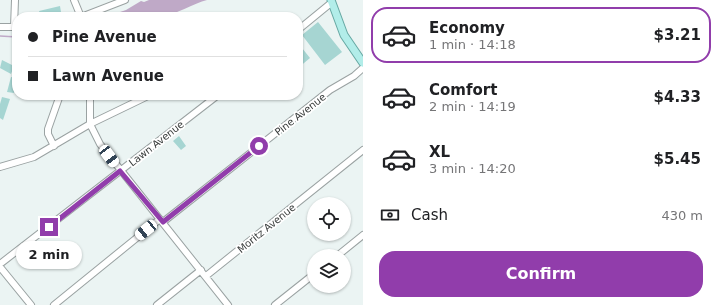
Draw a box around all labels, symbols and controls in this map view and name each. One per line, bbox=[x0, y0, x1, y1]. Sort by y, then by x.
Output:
icon: car bbox=[381, 17, 417, 53]
text: Economy bbox=[429, 19, 505, 37]
text: $3.21 bbox=[654, 26, 701, 44]
text: Pine Avenue bbox=[52, 28, 157, 46]
text: 1 min · 14:18 bbox=[429, 37, 516, 52]
text: Lawn Avenue bbox=[52, 67, 164, 85]
icon: car bbox=[381, 79, 417, 115]
text: Comfort bbox=[429, 81, 497, 99]
text: $4.33 bbox=[654, 88, 701, 106]
street label: Pine Avenue bbox=[273, 91, 328, 138]
text: 2 min · 14:19 bbox=[429, 99, 516, 114]
street label: Lawn Avenue bbox=[127, 119, 186, 168]
route start bbox=[250, 137, 268, 155]
icon: car bbox=[381, 141, 417, 177]
car bbox=[97, 143, 121, 169]
text: XL bbox=[429, 143, 450, 161]
text: $5.45 bbox=[654, 150, 701, 168]
text: 3 min · 14:20 bbox=[429, 161, 516, 176]
map controls bbox=[307, 197, 351, 293]
button: locate bbox=[307, 197, 351, 241]
street label: Moritz Avenue bbox=[235, 202, 297, 255]
icon: cash bbox=[379, 204, 401, 226]
text: Cash bbox=[411, 206, 448, 224]
text: 430 m bbox=[661, 208, 703, 223]
route end bbox=[40, 218, 58, 236]
car bbox=[133, 218, 159, 242]
callout: 2 min bbox=[16, 241, 82, 269]
text: 2 min bbox=[29, 247, 69, 262]
button: layers bbox=[307, 249, 351, 293]
button: Confirm bbox=[379, 251, 703, 297]

